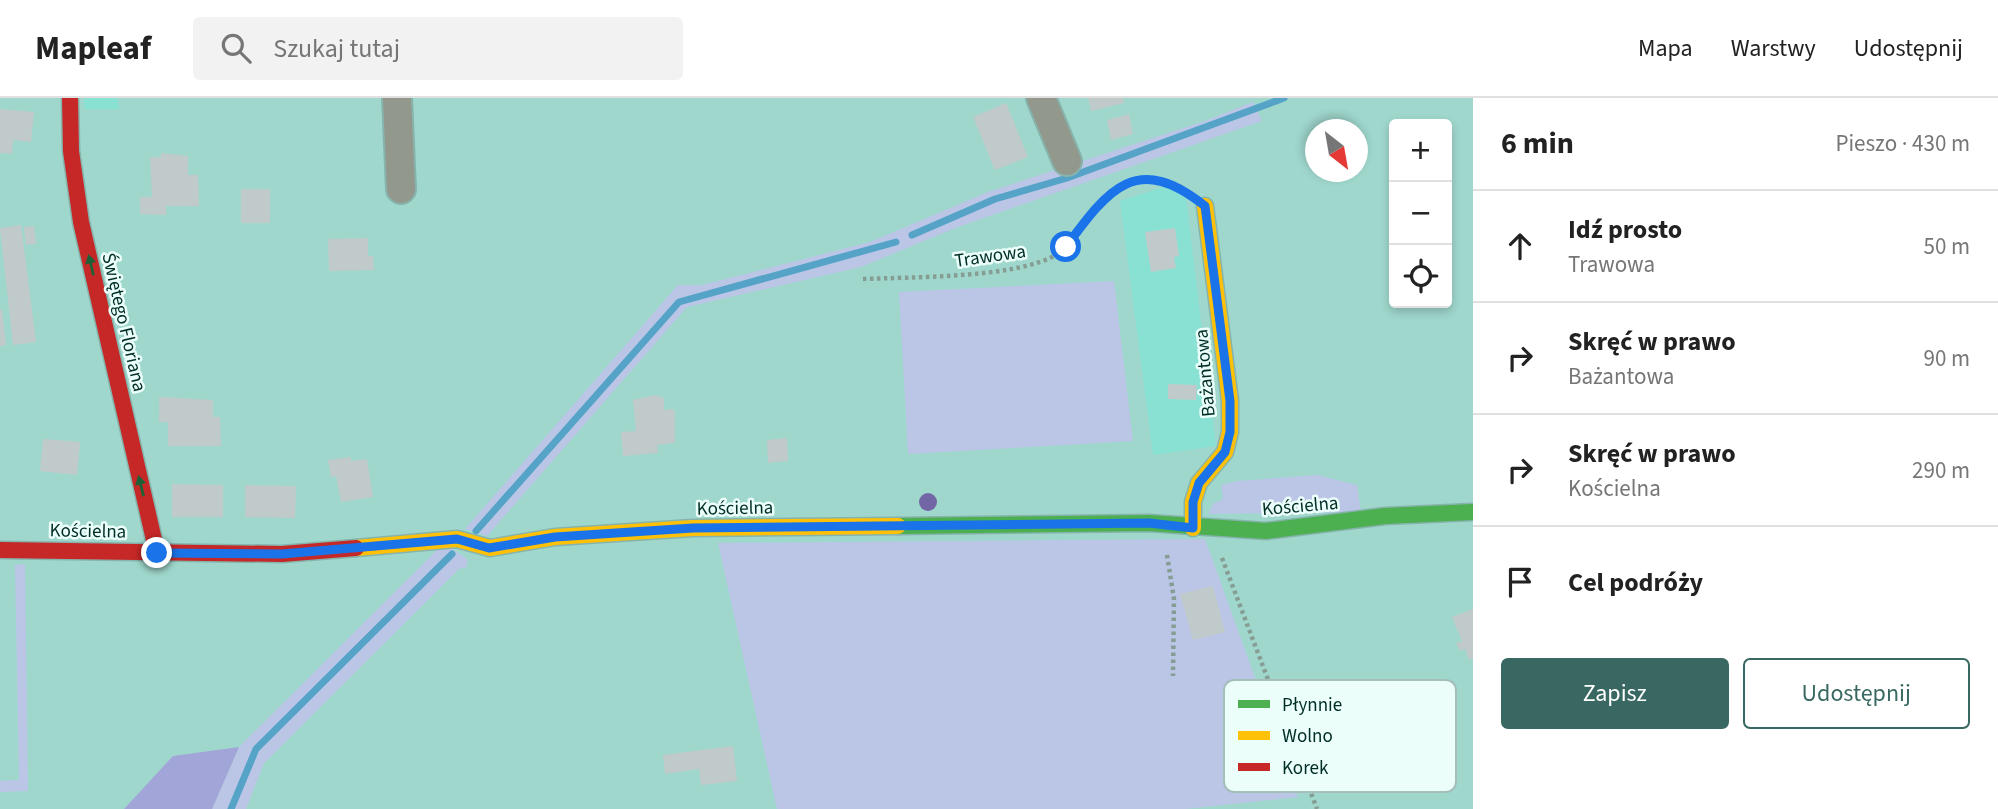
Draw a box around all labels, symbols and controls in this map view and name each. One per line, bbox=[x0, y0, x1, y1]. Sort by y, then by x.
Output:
search box bbox=[193, 17, 683, 80]
text: Mapleaf bbox=[35, 25, 151, 72]
icon: search bbox=[217, 29, 255, 67]
text: Szukaj tutaj bbox=[273, 30, 400, 67]
text: Mapa bbox=[1638, 31, 1693, 66]
text: Warstwy bbox=[1731, 31, 1816, 66]
text: Udostępnij bbox=[1854, 31, 1963, 66]
north arrow bbox=[1305, 119, 1368, 182]
map controls bbox=[1389, 119, 1452, 308]
button: + bbox=[1389, 119, 1452, 182]
text: 6 min bbox=[1501, 122, 1574, 165]
text: Pieszo · 430 m bbox=[1835, 127, 1970, 160]
button: − bbox=[1389, 182, 1452, 245]
text: Idź prosto bbox=[1568, 211, 1682, 248]
icon: ahead bbox=[1501, 227, 1539, 265]
text: 50 m bbox=[1923, 230, 1970, 263]
route start bbox=[1050, 231, 1081, 262]
street label: Trawowa bbox=[953, 238, 1028, 275]
button: locate bbox=[1389, 245, 1452, 308]
text: Trawowa bbox=[1568, 248, 1655, 281]
street label: Świętego Floriana bbox=[94, 250, 153, 394]
one-way arrow bbox=[85, 254, 96, 276]
text: Skręć w prawo bbox=[1568, 323, 1736, 360]
street label: Bażantowa bbox=[1188, 328, 1223, 418]
icon: right bbox=[1501, 339, 1539, 377]
text: 90 m bbox=[1923, 342, 1970, 375]
text: Bażantowa bbox=[1568, 360, 1674, 393]
text: Skręć w prawo bbox=[1568, 435, 1736, 472]
icon: right bbox=[1501, 451, 1539, 489]
text: 290 m bbox=[1912, 454, 1970, 487]
text: Kościelna bbox=[1568, 472, 1661, 505]
one-way arrow bbox=[135, 475, 146, 497]
street label: Kościelna bbox=[1261, 490, 1339, 523]
street label: Kościelna bbox=[696, 494, 774, 523]
street label: Kościelna bbox=[49, 517, 127, 546]
route end bbox=[141, 537, 172, 568]
icon: arrive bbox=[1501, 563, 1539, 601]
text: Cel podróży bbox=[1568, 564, 1703, 601]
button: Zapisz bbox=[1501, 658, 1729, 729]
button: Udostępnij bbox=[1743, 658, 1970, 729]
legend bbox=[1224, 680, 1456, 792]
text: Płynnie bbox=[1282, 692, 1342, 719]
text: Wolno bbox=[1282, 723, 1333, 750]
text: Korek bbox=[1282, 755, 1329, 782]

